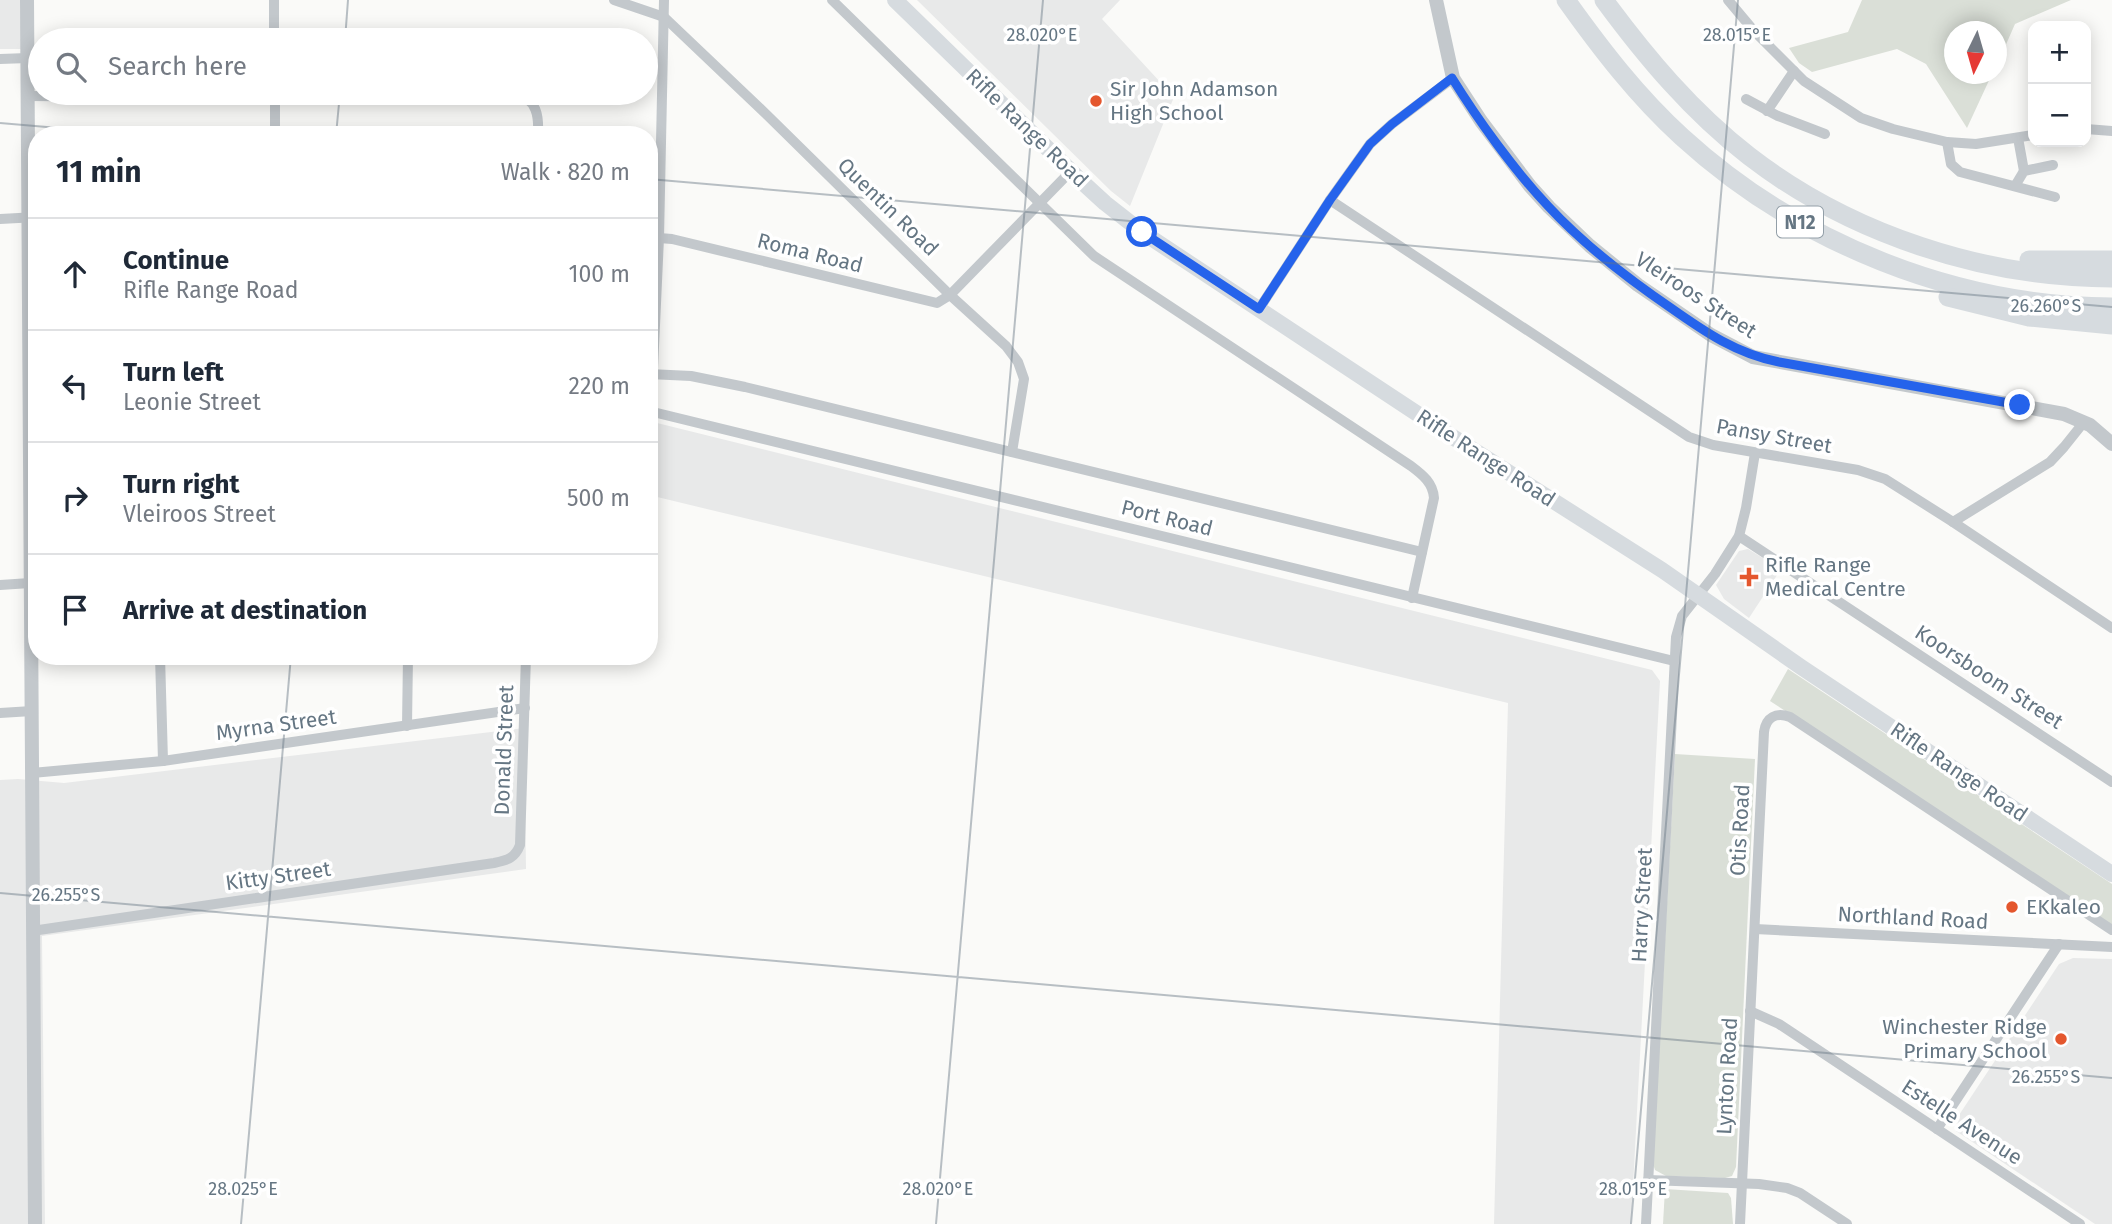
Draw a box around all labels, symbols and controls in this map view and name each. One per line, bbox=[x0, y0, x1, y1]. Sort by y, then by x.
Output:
north arrow bbox=[1944, 21, 2007, 84]
map controls bbox=[2028, 21, 2091, 147]
button: + bbox=[2028, 21, 2091, 84]
text: 28.020°E bbox=[1007, 24, 1077, 46]
text: 28.015°E bbox=[1703, 24, 1771, 46]
search box bbox=[28, 28, 658, 105]
icon: search bbox=[52, 48, 90, 86]
text: Search here bbox=[108, 51, 247, 82]
street label: Rifle Range Road bbox=[960, 63, 1094, 193]
place label: Sir John Adamson High School bbox=[1110, 76, 1278, 126]
button: − bbox=[2028, 84, 2091, 147]
marker: Sir John Adamson High School bbox=[1088, 93, 1104, 109]
street label: Quentin Road bbox=[832, 152, 944, 262]
text: 11 min bbox=[56, 154, 142, 190]
text: Walk · 820 m bbox=[501, 158, 630, 186]
road number: N12 bbox=[1777, 206, 1823, 238]
route start bbox=[1126, 216, 1157, 247]
street label: Roma Road bbox=[754, 227, 866, 279]
text: Continue bbox=[123, 245, 229, 276]
street label: Vleiroos Street bbox=[1630, 246, 1762, 344]
icon: ahead bbox=[56, 255, 94, 293]
text: 100 m bbox=[569, 260, 630, 288]
text: Rifle Range Road bbox=[123, 276, 298, 304]
text: 26.260°S bbox=[2011, 295, 2081, 317]
text: Turn left bbox=[123, 357, 224, 388]
icon: left bbox=[56, 367, 94, 405]
text: 220 m bbox=[569, 372, 630, 400]
text: Leonie Street bbox=[123, 388, 261, 416]
route end bbox=[2004, 389, 2035, 420]
street label: Rifle Range Road bbox=[1412, 403, 1560, 513]
street label: Pansy Street bbox=[1714, 413, 1834, 459]
text: Turn right bbox=[123, 469, 240, 500]
icon: right bbox=[56, 479, 94, 517]
text: 500 m bbox=[567, 484, 630, 512]
street label: Port Road bbox=[1118, 494, 1216, 542]
text: Vleiroos Street bbox=[123, 500, 276, 528]
place label: Rifle Range Medical Centre bbox=[1765, 552, 1906, 602]
marker: Rifle Range Medical Centre bbox=[1739, 567, 1759, 587]
icon: arrive bbox=[56, 591, 94, 629]
text: Arrive at destination bbox=[123, 595, 367, 626]
street label: Koorsboom Street bbox=[1910, 619, 2068, 735]
street label: Donald Street bbox=[489, 684, 519, 816]
street label: Myrna Street bbox=[214, 704, 338, 746]
street label: Rifle Range Road bbox=[1885, 716, 2033, 828]
street label: Otis Road bbox=[1725, 783, 1755, 877]
street label: Harry Street bbox=[1626, 847, 1658, 963]
street label: Kitty Street bbox=[224, 856, 333, 896]
text: 26.255°S bbox=[32, 884, 101, 906]
place label: EKkaleo bbox=[2026, 894, 2101, 920]
marker: EKkaleo bbox=[2004, 899, 2020, 915]
street label: Northland Road bbox=[1837, 901, 1989, 935]
place label: Winchester Ridge Primary School bbox=[1882, 1014, 2047, 1064]
street label: Lynton Road bbox=[1711, 1017, 1743, 1135]
marker: Winchester Ridge Primary School bbox=[2053, 1031, 2069, 1047]
text: 26.255°S bbox=[2012, 1066, 2081, 1088]
street label: Estelle Avenue bbox=[1897, 1073, 2027, 1171]
text: 28.025°E bbox=[208, 1178, 278, 1200]
text: 28.020°E bbox=[903, 1178, 973, 1200]
text: 28.015°E bbox=[1599, 1178, 1667, 1200]

